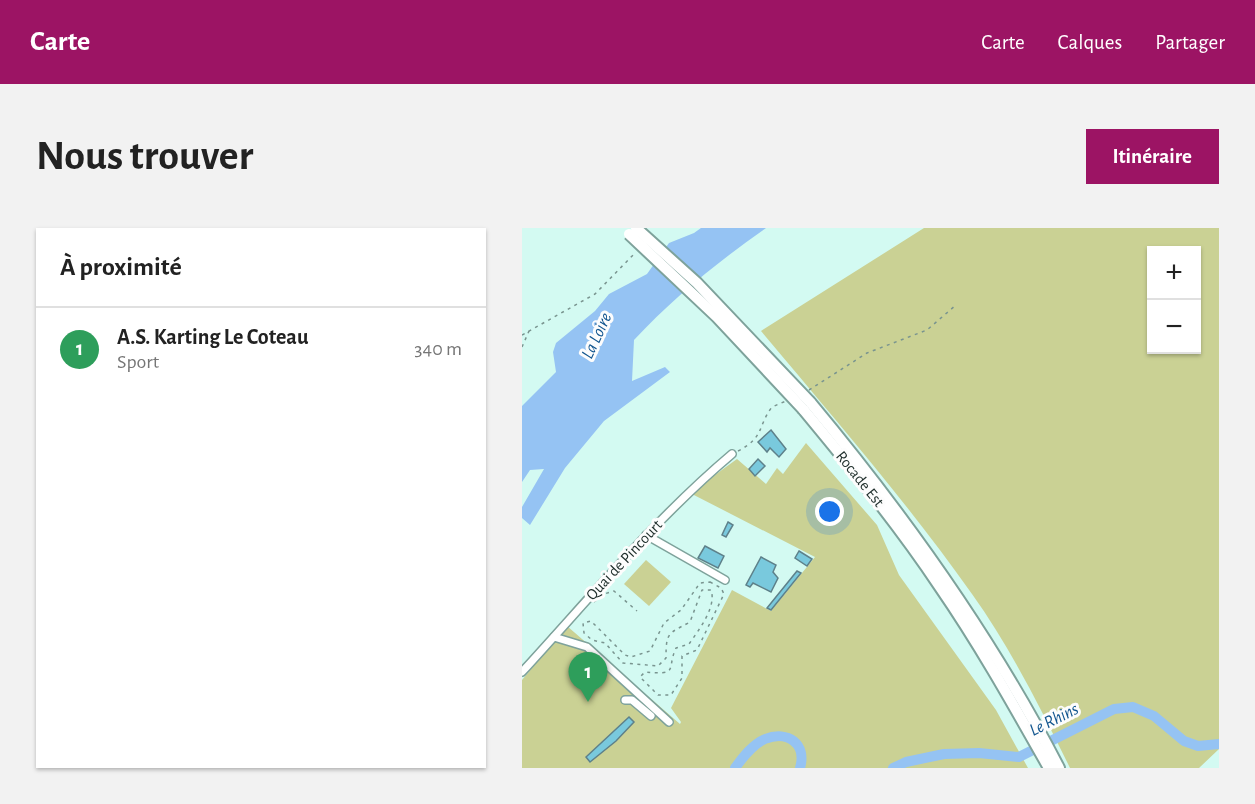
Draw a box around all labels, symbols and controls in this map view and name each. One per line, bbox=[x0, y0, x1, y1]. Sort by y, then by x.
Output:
text: Carte bbox=[30, 28, 90, 56]
text: Carte bbox=[981, 32, 1025, 53]
text: Calques bbox=[1058, 32, 1122, 53]
text: Partager bbox=[1155, 32, 1225, 53]
button: Itinéraire bbox=[1086, 129, 1219, 184]
text: Nous trouver bbox=[36, 135, 253, 177]
map controls bbox=[1147, 246, 1201, 354]
button: + bbox=[1147, 246, 1201, 300]
text: À proximité bbox=[60, 254, 182, 280]
button: − bbox=[1147, 300, 1201, 354]
water label: La Loire bbox=[579, 310, 615, 362]
text: A.S. Karting Le Coteau bbox=[117, 326, 308, 348]
text: 1 bbox=[76, 339, 83, 359]
text: 340 m bbox=[414, 339, 462, 359]
text: Sport bbox=[117, 352, 159, 372]
street label: Rocade Est bbox=[833, 448, 887, 510]
your location bbox=[815, 497, 844, 526]
street label: Quai de Pincourt bbox=[583, 517, 666, 604]
pin: 1 bbox=[568, 652, 608, 702]
water label: Le Rhins bbox=[1027, 700, 1082, 740]

